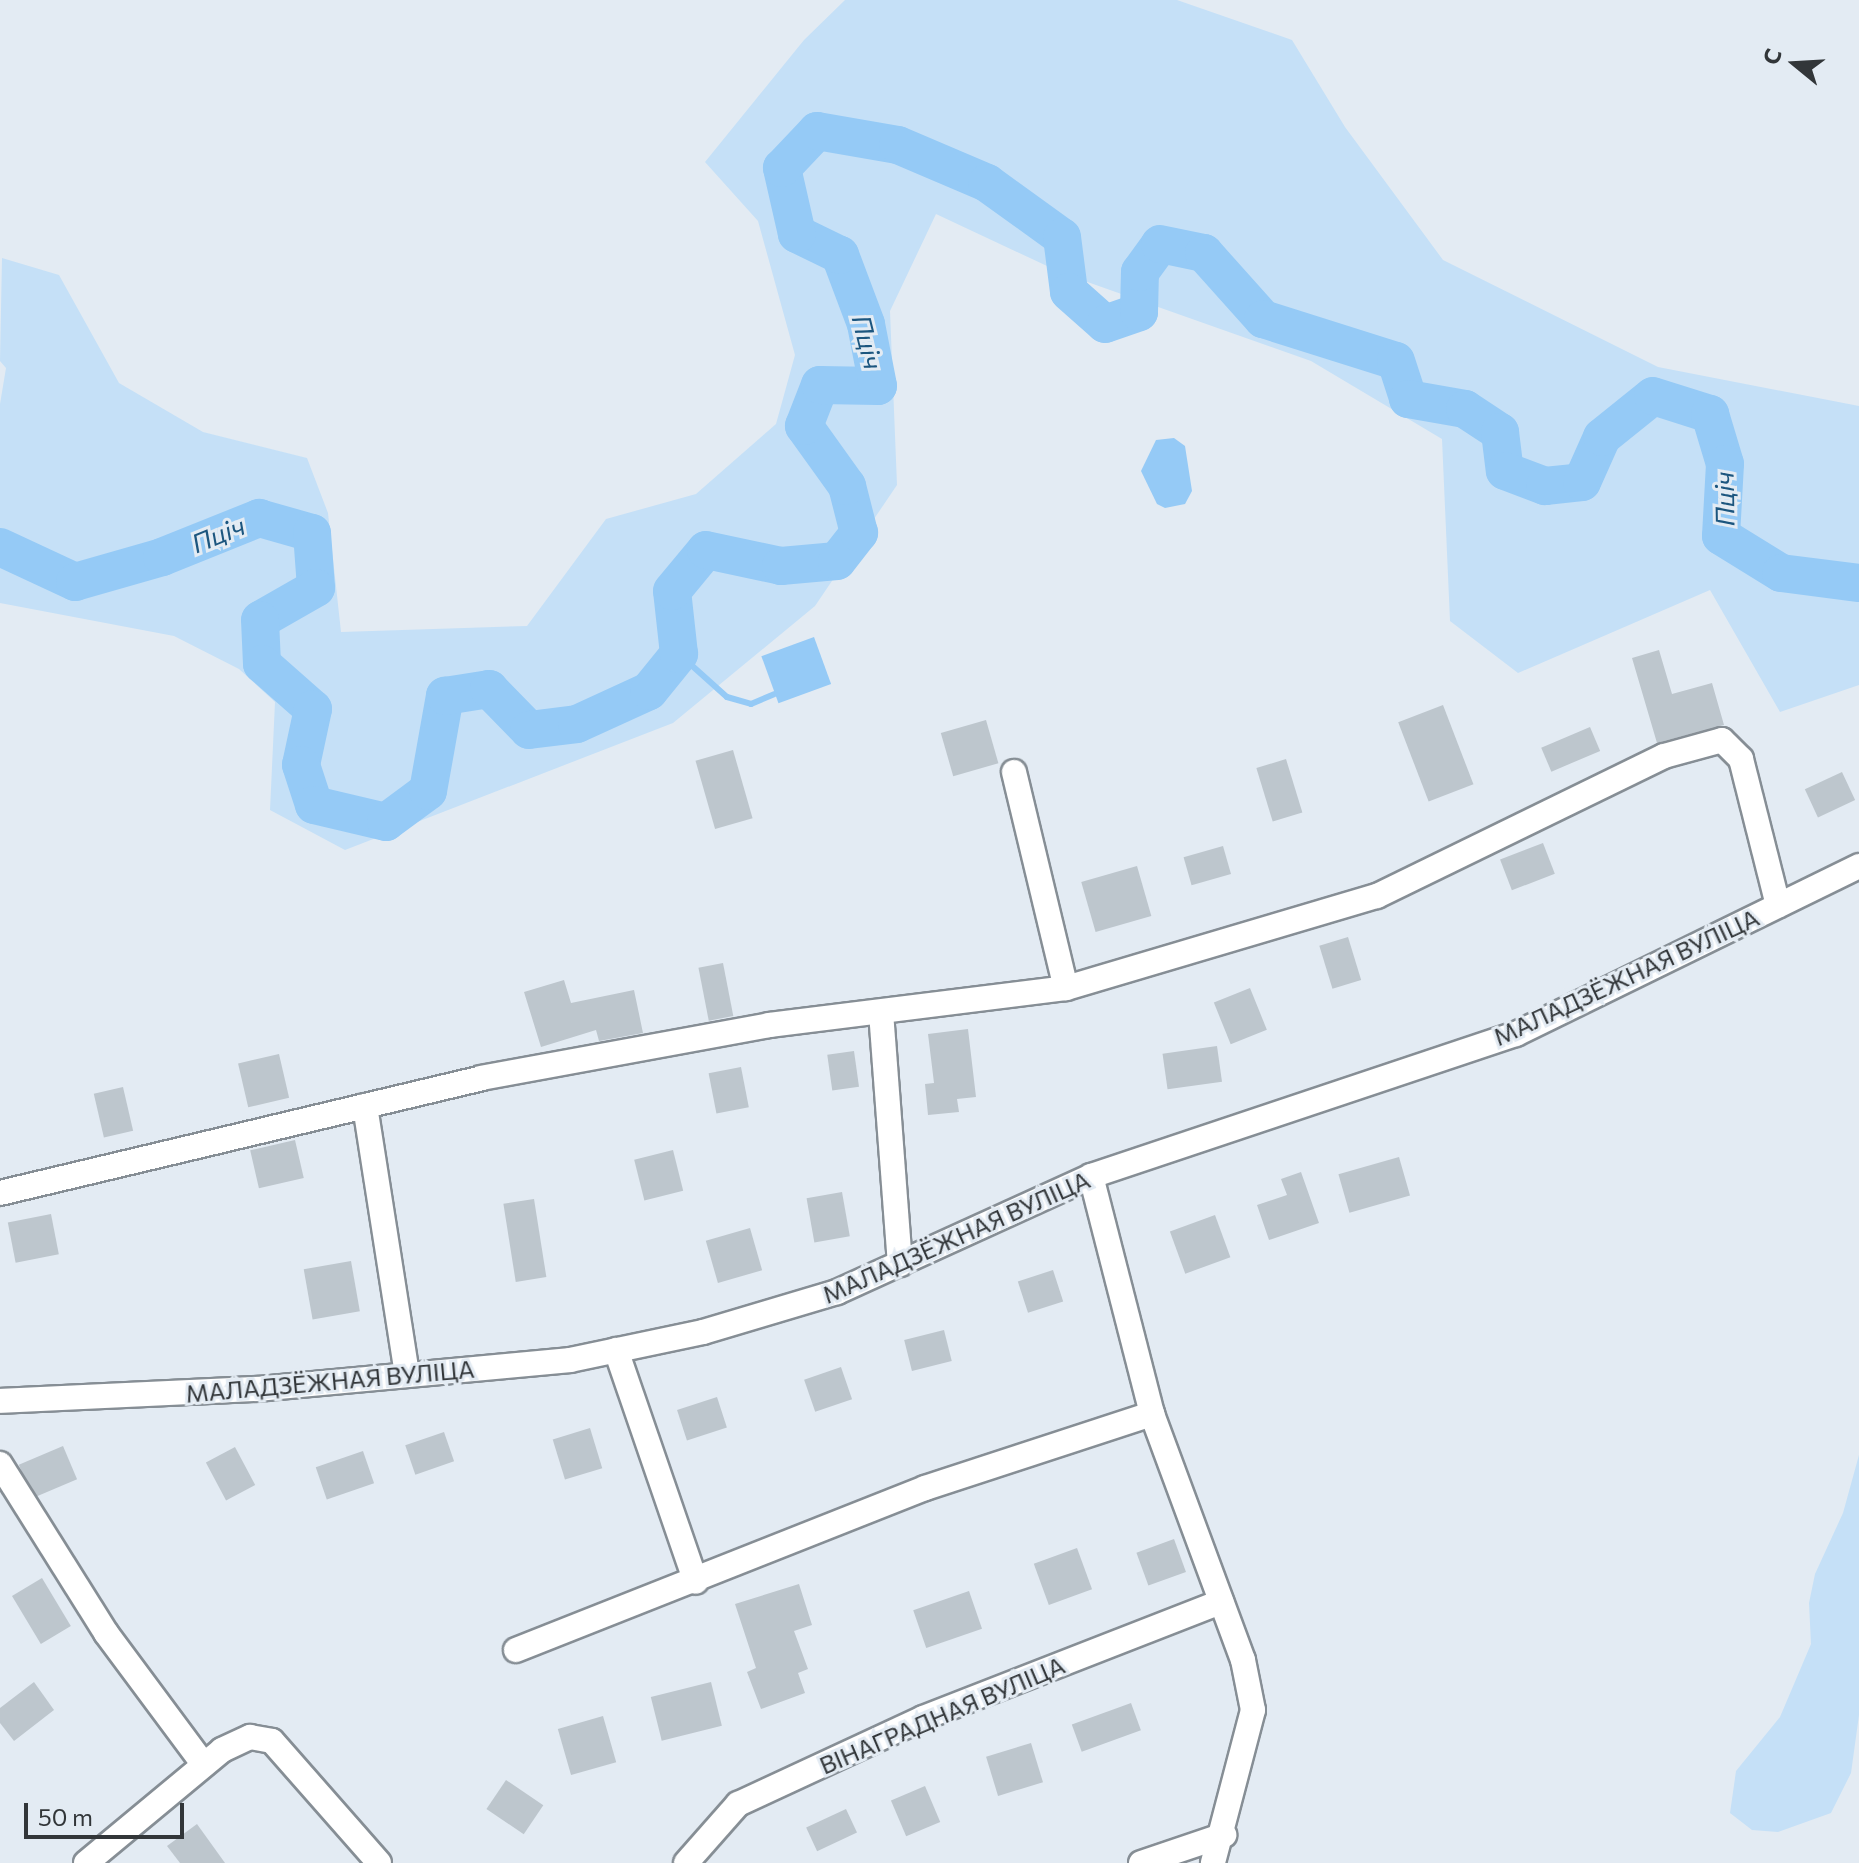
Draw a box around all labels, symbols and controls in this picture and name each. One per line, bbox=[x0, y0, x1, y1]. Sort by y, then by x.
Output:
north arrow bbox=[1755, 24, 1835, 104]
text: С bbox=[1757, 45, 1787, 68]
water label: Пціч bbox=[846, 312, 890, 372]
water label: Пціч bbox=[1708, 471, 1740, 527]
water label: Пціч bbox=[187, 509, 249, 559]
street label: МАЛАДЗЁЖНАЯ ВУЛІЦА bbox=[1489, 903, 1763, 1051]
street label: МАЛАДЗЁЖНАЯ ВУЛІЦА bbox=[818, 1165, 1094, 1309]
street label: МАЛАДЗЁЖНАЯ ВУЛІЦА bbox=[184, 1354, 476, 1408]
street label: ВІНАГРАДНАЯ ВУЛІЦА bbox=[815, 1650, 1069, 1780]
scale bar bbox=[28, 1787, 188, 1837]
text: 50 m bbox=[38, 1802, 93, 1831]

